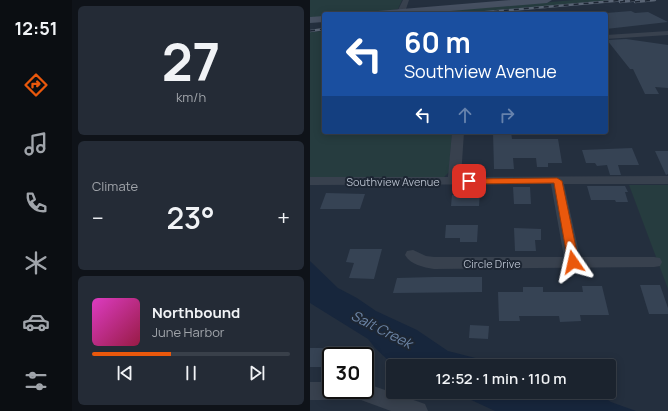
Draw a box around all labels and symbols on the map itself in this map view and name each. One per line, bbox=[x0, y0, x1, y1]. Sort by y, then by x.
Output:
pin bbox=[452, 164, 486, 198]
street label: Southview Avenue bbox=[346, 174, 440, 189]
position arrow bbox=[552, 241, 594, 283]
street label: Circle Drive bbox=[463, 256, 521, 271]
water label: Salt Creek bbox=[348, 305, 418, 353]
speed limit sign: 30 bbox=[322, 347, 374, 399]

